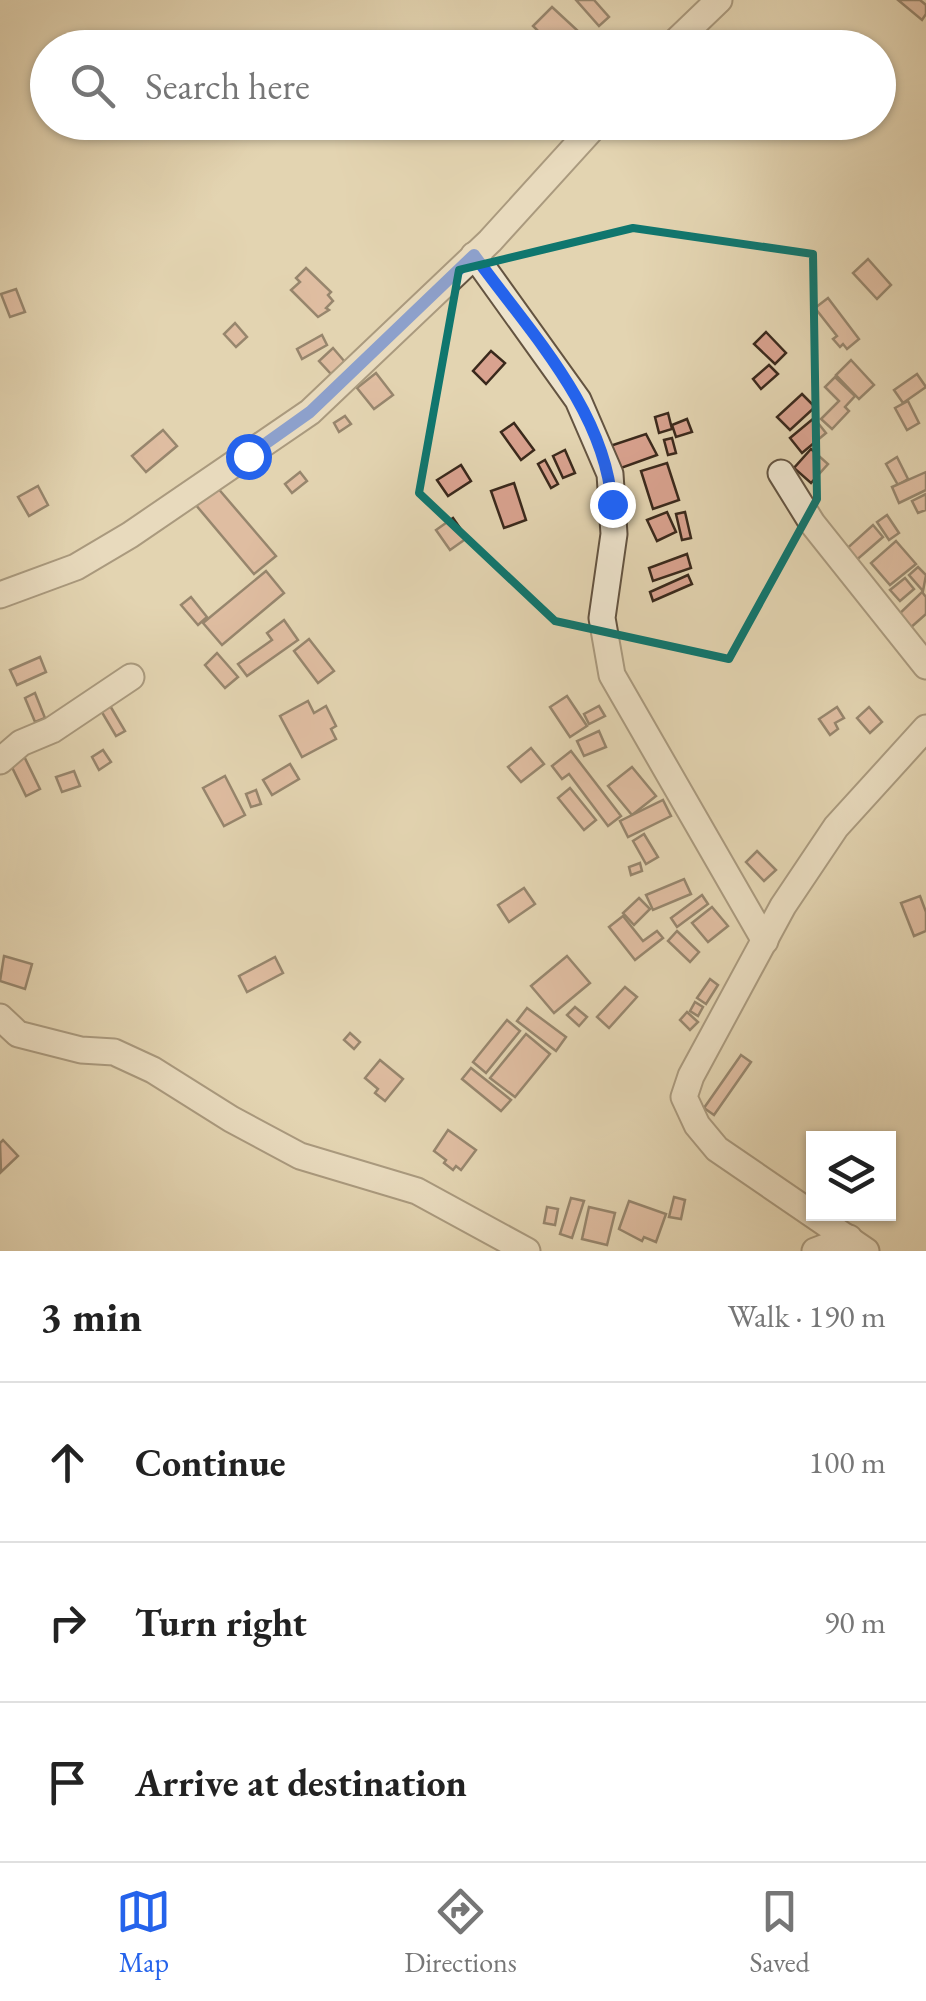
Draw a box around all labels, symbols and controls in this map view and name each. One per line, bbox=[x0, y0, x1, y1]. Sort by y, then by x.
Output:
search box bbox=[30, 30, 896, 140]
icon: search bbox=[65, 58, 120, 113]
text: Search here bbox=[145, 61, 310, 110]
route start bbox=[226, 434, 272, 480]
route end bbox=[590, 482, 636, 528]
map controls bbox=[806, 1131, 896, 1221]
button: layers bbox=[806, 1131, 896, 1221]
text: 3 min bbox=[40, 1289, 142, 1344]
text: Walk · 190 m bbox=[728, 1295, 886, 1337]
icon: ahead bbox=[40, 1435, 95, 1490]
text: Continue bbox=[135, 1438, 286, 1487]
text: 100 m bbox=[809, 1441, 886, 1483]
icon: right bbox=[40, 1595, 95, 1650]
text: Turn right bbox=[135, 1598, 307, 1647]
text: 90 m bbox=[824, 1601, 886, 1643]
icon: arrive bbox=[40, 1755, 95, 1810]
text: Arrive at destination bbox=[135, 1758, 467, 1807]
tab: Map bbox=[116, 1884, 171, 1980]
tab: Directions bbox=[404, 1884, 517, 1980]
tab: Saved bbox=[750, 1884, 810, 1980]

